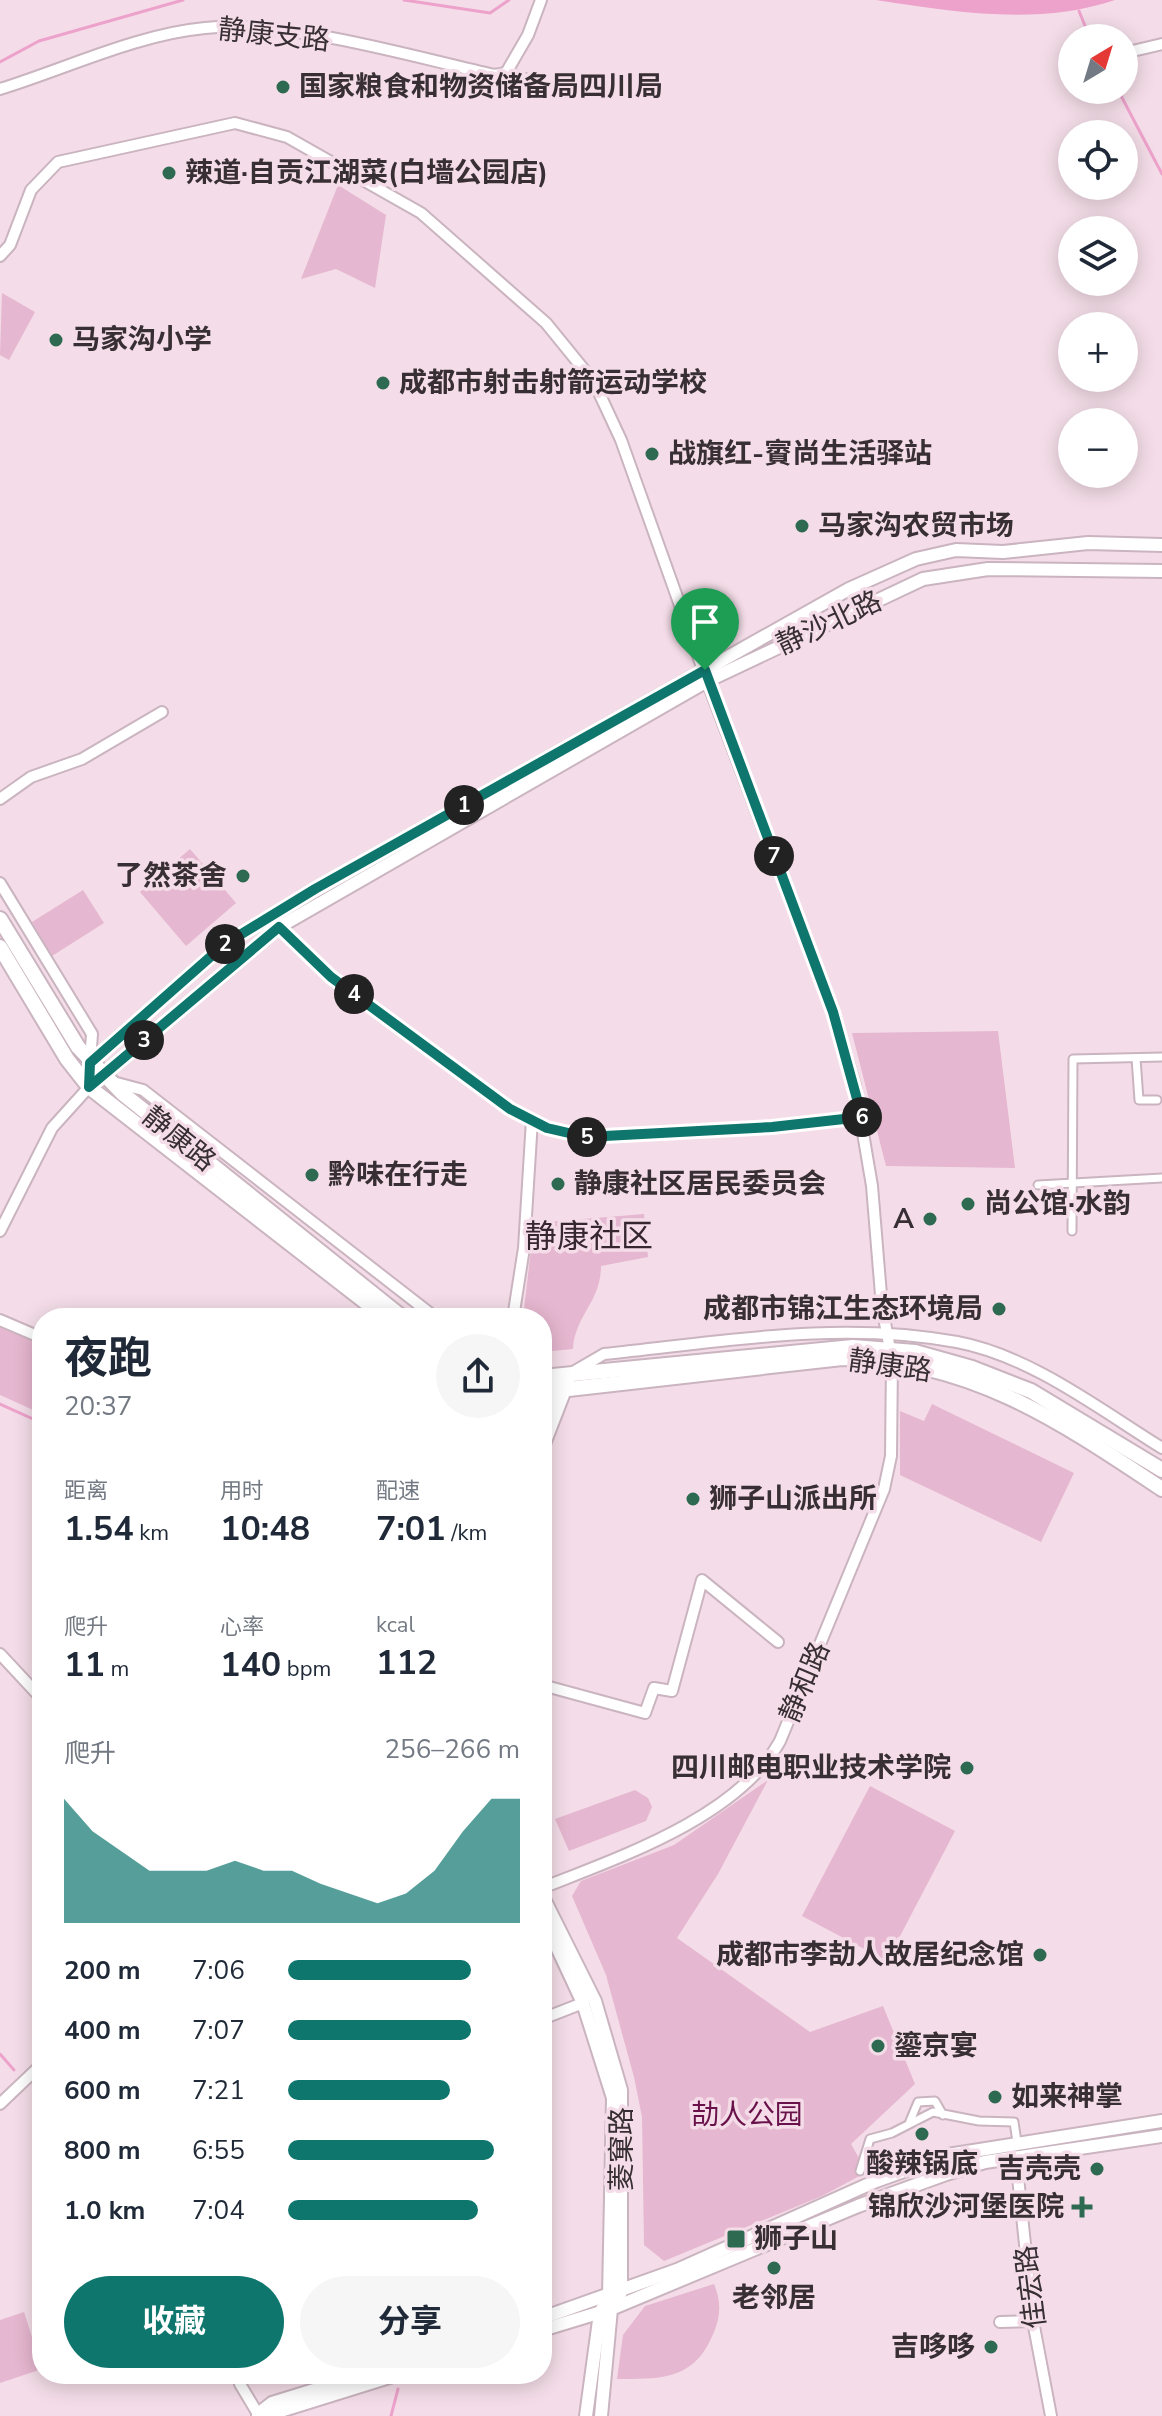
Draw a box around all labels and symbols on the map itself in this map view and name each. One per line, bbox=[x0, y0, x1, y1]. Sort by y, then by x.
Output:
street label: 静康支路 bbox=[216, 10, 332, 60]
north arrow bbox=[1058, 24, 1138, 104]
place label: 国家粮食和物资储备局四川局 bbox=[299, 68, 663, 106]
marker: 国家粮食和物资储备局四川局 bbox=[274, 78, 292, 96]
place label: 辣道·自贡江湖菜(白墙公园店) bbox=[185, 154, 548, 192]
marker: 辣道·自贡江湖菜(白墙公园店) bbox=[160, 164, 178, 182]
place label: 马家沟小学 bbox=[72, 321, 212, 359]
marker: 马家沟小学 bbox=[47, 331, 65, 349]
place label: 成都市射击射箭运动学校 bbox=[399, 364, 707, 402]
marker: 成都市射击射箭运动学校 bbox=[374, 374, 392, 392]
place label: 战旗红-賨尚生活驿站 bbox=[668, 435, 932, 473]
marker: 战旗红-賨尚生活驿站 bbox=[643, 445, 661, 463]
place label: 马家沟农贸市场 bbox=[818, 507, 1014, 545]
marker: 马家沟农贸市场 bbox=[793, 517, 811, 535]
street label: 静沙北路 bbox=[770, 582, 888, 664]
pin bbox=[671, 588, 739, 670]
pin: 1 bbox=[444, 785, 484, 825]
pin: 7 bbox=[754, 836, 794, 876]
place label: 了然茶舍 bbox=[115, 857, 227, 895]
marker: 了然茶舍 bbox=[234, 867, 252, 885]
pin: 2 bbox=[205, 924, 245, 964]
pin: 4 bbox=[334, 974, 374, 1014]
pin: 3 bbox=[124, 1020, 164, 1060]
pin: 6 bbox=[842, 1097, 882, 1137]
street label: 静康路 bbox=[134, 1098, 224, 1180]
pin: 5 bbox=[567, 1117, 607, 1157]
place label: 黔味在行走 bbox=[328, 1156, 468, 1194]
place label: 静康社区居民委员会 bbox=[574, 1165, 826, 1203]
marker: 黔味在行走 bbox=[303, 1166, 321, 1184]
marker: 静康社区居民委员会 bbox=[549, 1175, 567, 1193]
place label: 尚公馆·水韵 bbox=[984, 1185, 1131, 1223]
marker: 尚公馆·水韵 bbox=[959, 1195, 977, 1213]
place label: A bbox=[893, 1200, 914, 1238]
marker: A bbox=[921, 1210, 939, 1228]
district label: 静康社区 bbox=[525, 1215, 653, 1258]
place label: 成都市锦江生态环境局 bbox=[703, 1290, 983, 1328]
marker: 成都市锦江生态环境局 bbox=[990, 1300, 1008, 1318]
street label: 静康路 bbox=[846, 1341, 934, 1391]
place label: 狮子山派出所 bbox=[709, 1480, 877, 1518]
marker: 狮子山派出所 bbox=[684, 1490, 702, 1508]
street label: 静和路 bbox=[771, 1636, 839, 1728]
place label: 四川邮电职业技术学院 bbox=[671, 1749, 951, 1787]
marker: 四川邮电职业技术学院 bbox=[958, 1759, 976, 1777]
place label: 成都市李劼人故居纪念馆 bbox=[716, 1936, 1024, 1974]
marker: 成都市李劼人故居纪念馆 bbox=[1031, 1946, 1049, 1964]
place label: 鎏京宴 bbox=[894, 2027, 978, 2065]
marker: 鎏京宴 bbox=[869, 2037, 887, 2055]
place label: 如来神掌 bbox=[1011, 2078, 1123, 2116]
marker: 如来神掌 bbox=[986, 2088, 1004, 2106]
park label: 劼人公园 bbox=[691, 2096, 803, 2134]
street label: 菱窠路 bbox=[603, 2107, 641, 2191]
marker: 酸辣锅底 bbox=[913, 2125, 931, 2143]
place label: 酸辣锅底 bbox=[866, 2145, 978, 2183]
place label: 吉壳壳 bbox=[997, 2150, 1081, 2188]
marker: 吉壳壳 bbox=[1088, 2160, 1106, 2178]
place label: 锦欣沙河堡医院 bbox=[868, 2188, 1064, 2226]
marker: 锦欣沙河堡医院 bbox=[1071, 2196, 1093, 2218]
place label: 狮子山 bbox=[754, 2220, 838, 2258]
marker: 狮子山 bbox=[725, 2228, 747, 2250]
street label: 佳宏路 bbox=[1007, 2243, 1055, 2331]
marker: 老邻居 bbox=[765, 2259, 783, 2277]
place label: 老邻居 bbox=[732, 2279, 816, 2317]
place label: 吉哆哆 bbox=[891, 2328, 975, 2366]
marker: 吉哆哆 bbox=[982, 2338, 1000, 2356]

